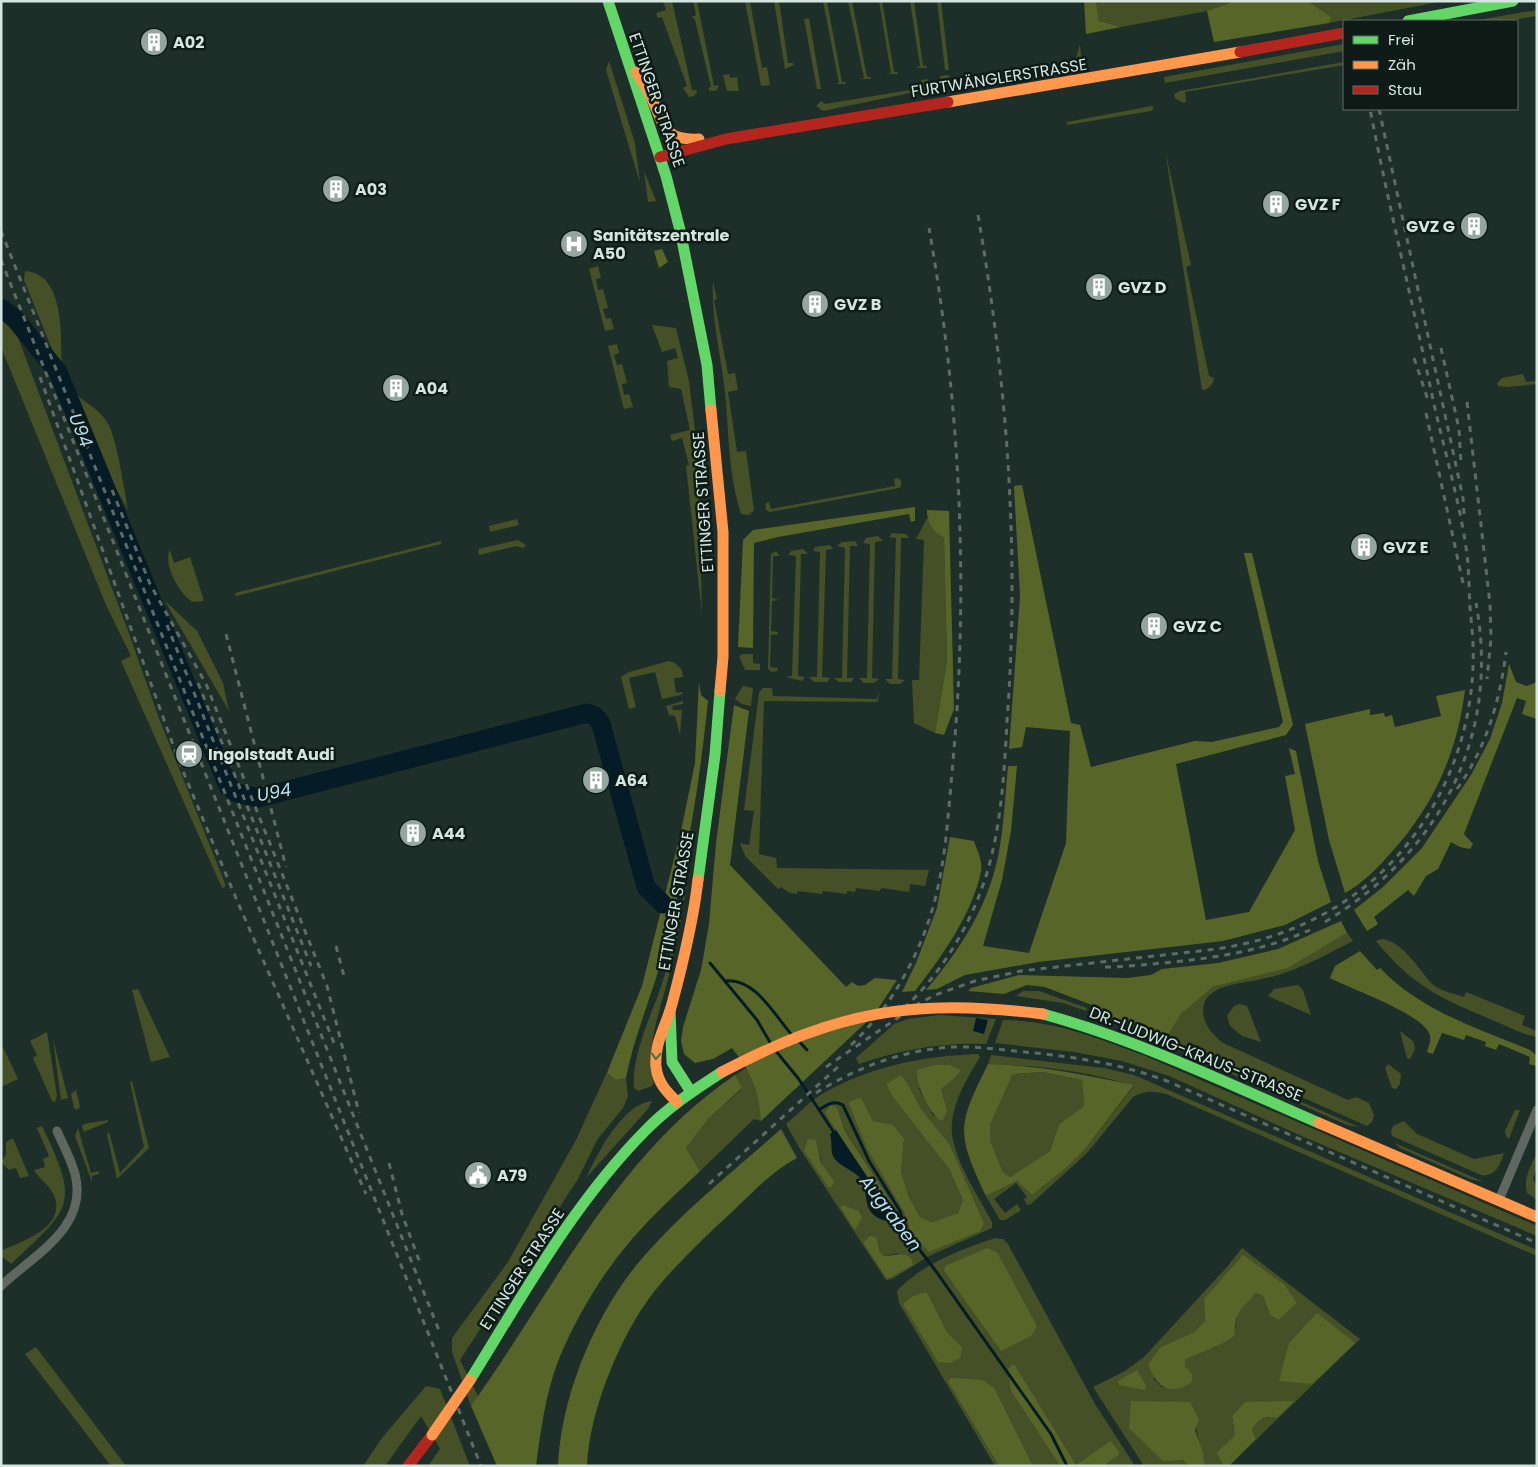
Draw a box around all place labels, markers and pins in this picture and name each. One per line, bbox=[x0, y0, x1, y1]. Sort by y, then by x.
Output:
building icon: A02 bbox=[139, 27, 169, 57]
place label: A02 bbox=[173, 31, 204, 54]
building icon: A03 bbox=[321, 174, 351, 204]
place label: A03 bbox=[355, 178, 387, 201]
building icon: GVZ F bbox=[1261, 189, 1291, 219]
place label: GVZ F bbox=[1295, 193, 1341, 216]
building icon: GVZ G bbox=[1459, 211, 1489, 241]
place label: GVZ G bbox=[1406, 215, 1455, 238]
place label: Sanitätszentrale A50 bbox=[593, 224, 729, 265]
hospital icon: Sanitätszentrale A50 bbox=[559, 229, 589, 259]
building icon: GVZ D bbox=[1084, 272, 1114, 302]
place label: GVZ D bbox=[1118, 276, 1167, 299]
building icon: GVZ B bbox=[800, 289, 830, 319]
place label: GVZ B bbox=[834, 293, 881, 316]
building icon: A04 bbox=[381, 373, 411, 403]
place label: A04 bbox=[415, 377, 448, 400]
building icon: GVZ E bbox=[1349, 532, 1379, 562]
place label: GVZ E bbox=[1383, 536, 1428, 559]
building icon: GVZ C bbox=[1139, 611, 1169, 641]
place label: GVZ C bbox=[1173, 615, 1222, 638]
station icon: Ingolstadt Audi bbox=[174, 739, 204, 769]
place label: Ingolstadt Audi bbox=[208, 743, 334, 766]
building icon: A64 bbox=[581, 765, 611, 795]
place label: A64 bbox=[615, 769, 648, 792]
building icon: A44 bbox=[398, 818, 428, 848]
place label: A44 bbox=[432, 822, 466, 845]
public building icon: A79 bbox=[463, 1160, 493, 1190]
place label: A79 bbox=[497, 1164, 527, 1187]

